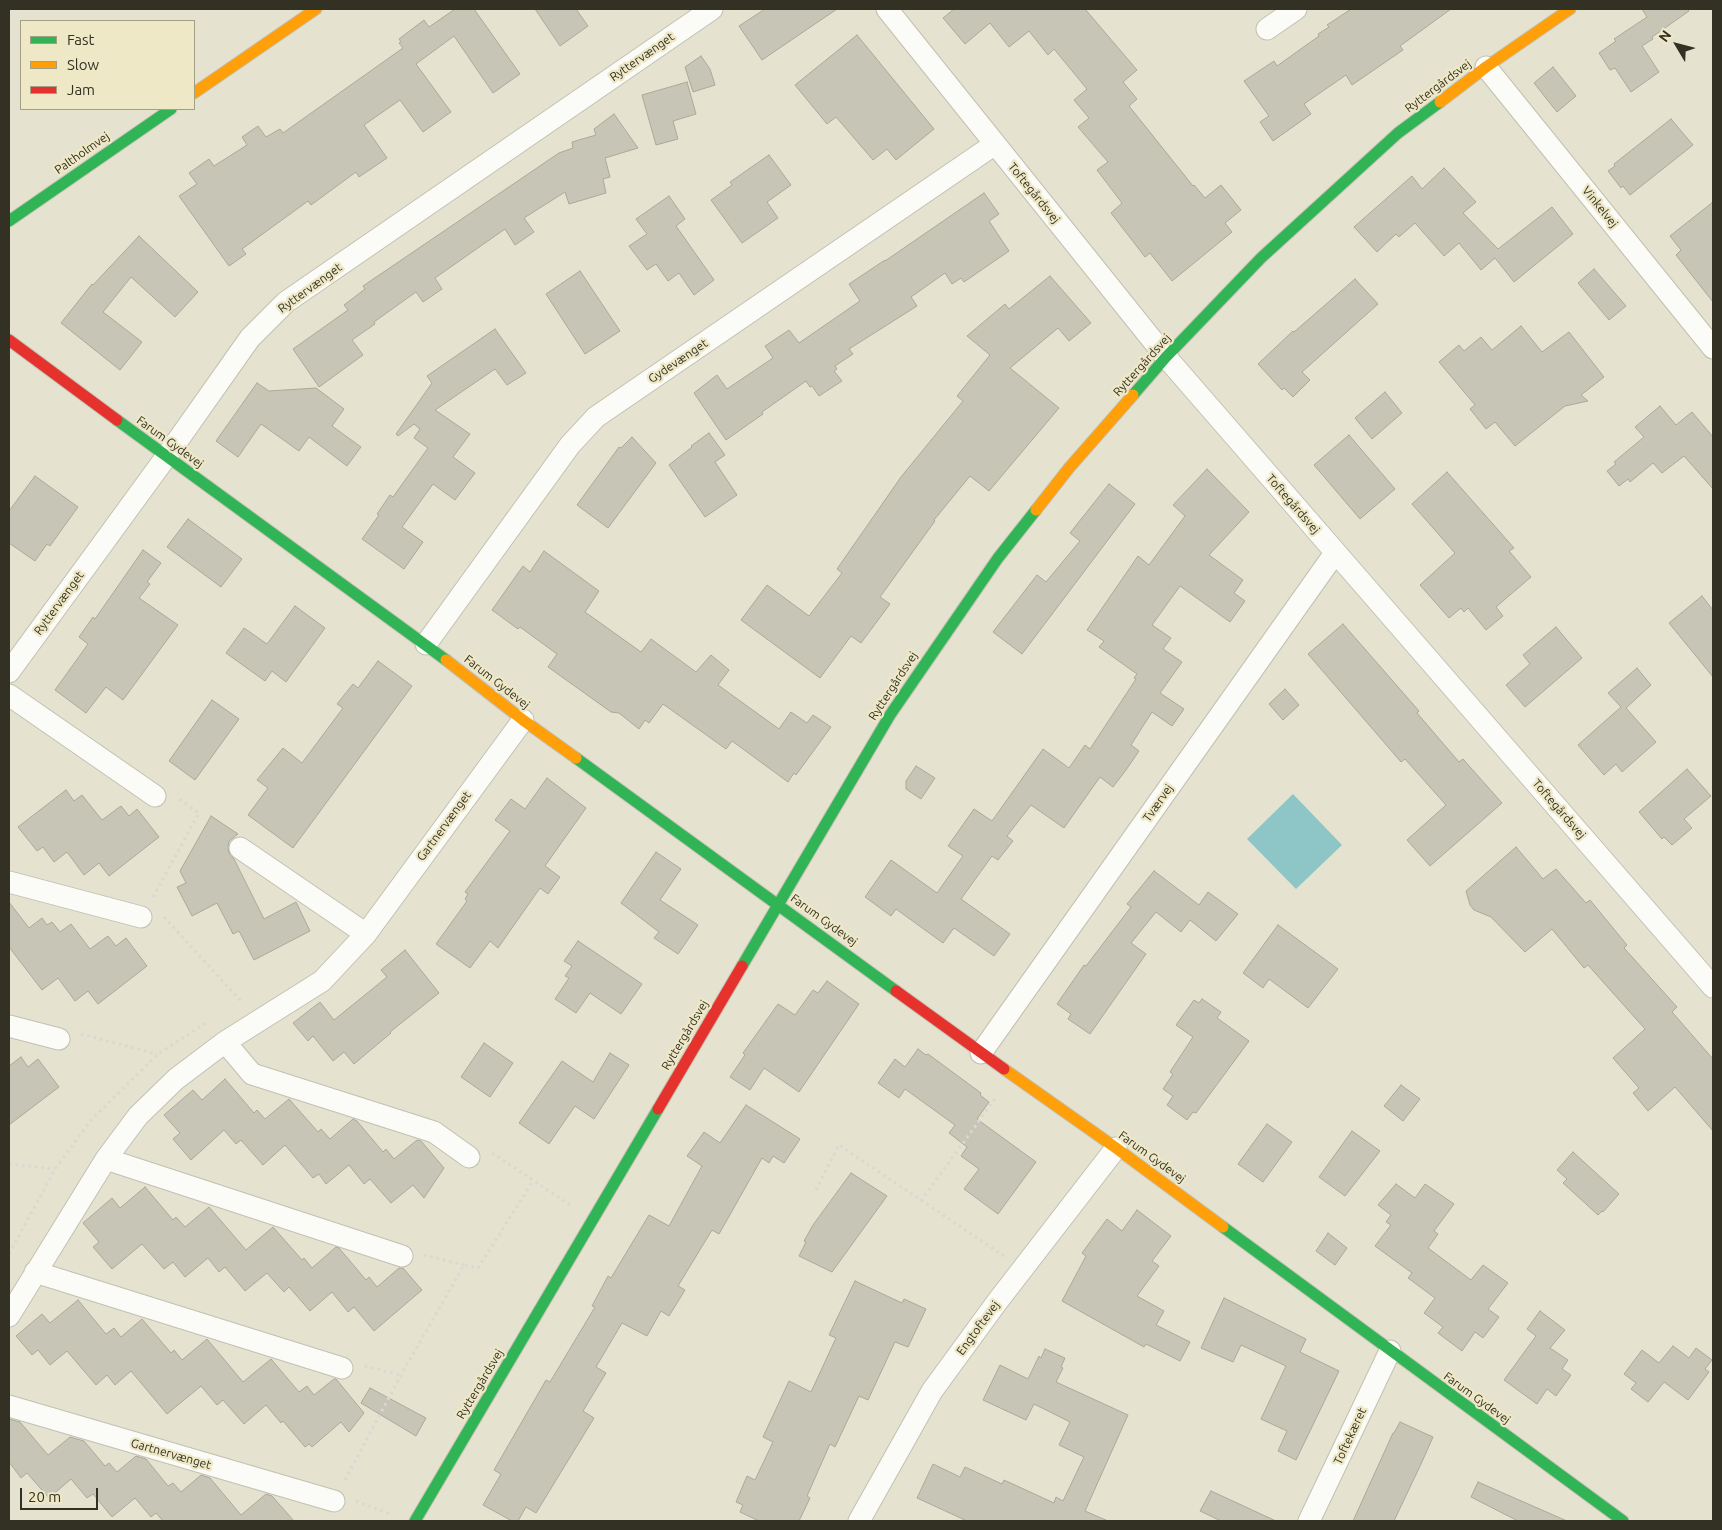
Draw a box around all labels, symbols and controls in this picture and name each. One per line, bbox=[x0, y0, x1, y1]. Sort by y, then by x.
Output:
legend bbox=[20, 20, 195, 110]
north arrow bbox=[1652, 20, 1702, 70]
text: N bbox=[1655, 27, 1675, 45]
street label: Ryttervænget bbox=[607, 30, 677, 84]
text: Fast bbox=[67, 31, 94, 48]
text: Slow bbox=[67, 56, 99, 73]
street label: Ryttergårdsvej bbox=[1402, 56, 1474, 116]
text: Jam bbox=[67, 81, 95, 98]
street label: Paltholmvej bbox=[52, 129, 112, 177]
street label: Toftegårdsvej bbox=[1005, 160, 1063, 226]
street label: Vinkelvej bbox=[1579, 184, 1621, 230]
street label: Ryttervænget bbox=[275, 260, 345, 316]
street label: Ryttergårdsvej bbox=[1110, 331, 1174, 399]
street label: Gydevænget bbox=[646, 336, 710, 386]
street label: Farum Gydevej bbox=[134, 413, 206, 471]
street label: Toftegårdsvej bbox=[1263, 471, 1323, 537]
street label: Ryttervænget bbox=[31, 568, 87, 638]
street label: Ryttergårdsvej bbox=[865, 649, 921, 723]
street label: Farum Gydevej bbox=[461, 652, 533, 712]
street label: Toftegårdsvej bbox=[1529, 776, 1589, 842]
street label: Tværvej bbox=[1140, 781, 1176, 825]
street label: Gartnervænget bbox=[414, 788, 474, 864]
street label: Farum Gydevej bbox=[788, 891, 860, 949]
street label: Ryttergårdsvej bbox=[658, 997, 712, 1073]
street label: Farum Gydevej bbox=[1116, 1128, 1188, 1186]
street label: Engtoftevej bbox=[954, 1298, 1002, 1358]
street label: Ryttergårdsvej bbox=[453, 1346, 507, 1422]
street label: Farum Gydevej bbox=[1441, 1369, 1513, 1427]
street label: Toftekæret bbox=[1331, 1405, 1369, 1467]
street label: Gartnervænget bbox=[129, 1436, 213, 1472]
scale bar bbox=[22, 1478, 100, 1510]
text: 20 m bbox=[28, 1488, 61, 1505]

